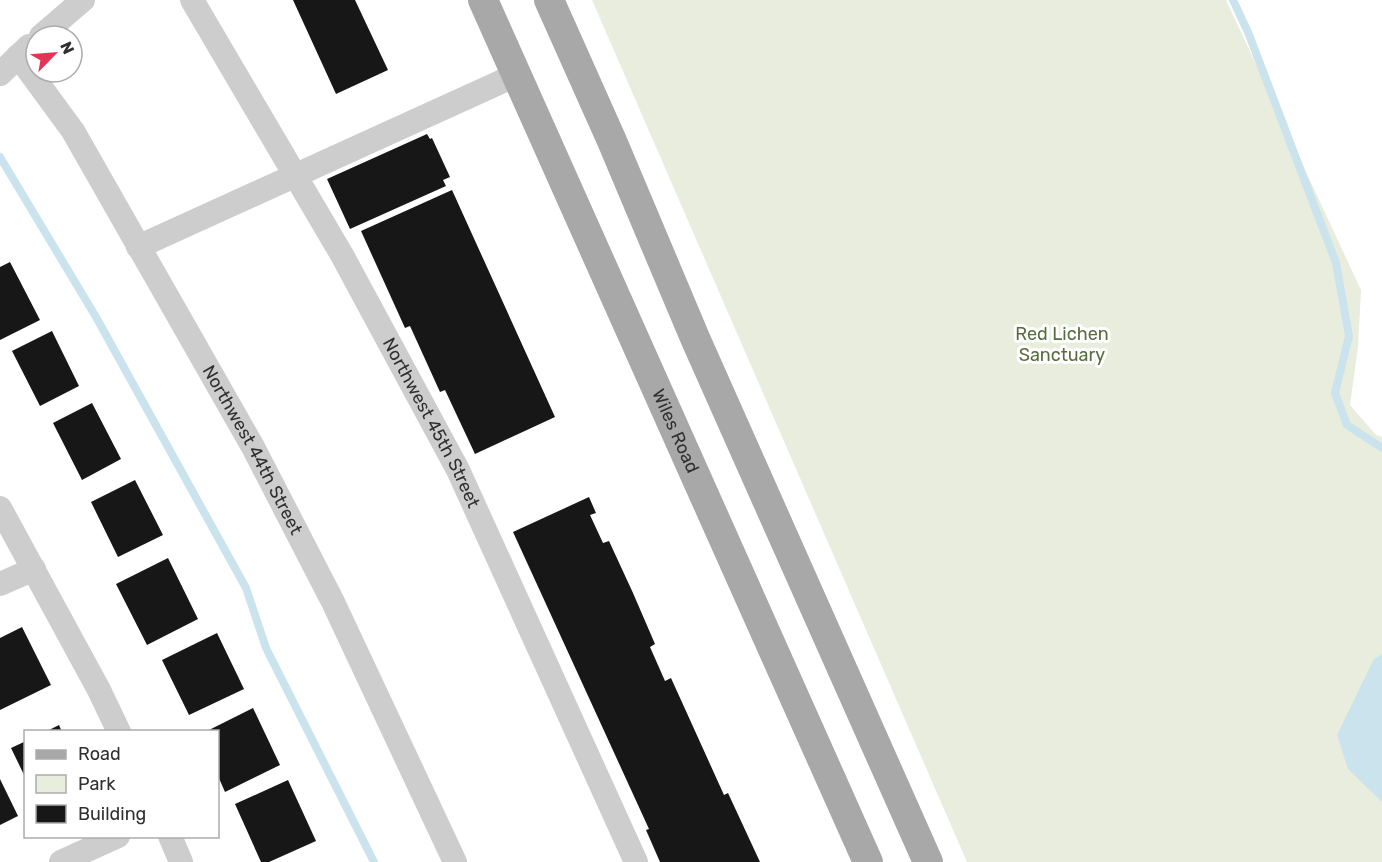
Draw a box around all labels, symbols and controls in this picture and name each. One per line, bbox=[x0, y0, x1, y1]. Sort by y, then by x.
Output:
north arrow bbox=[24, 24, 84, 84]
text: N bbox=[56, 39, 78, 57]
park label: Red Lichen Sanctuary bbox=[1015, 323, 1109, 366]
street label: Northwest 45th Street bbox=[378, 334, 485, 511]
street label: Northwest 44th Street bbox=[198, 361, 307, 538]
street label: Wiles Road bbox=[647, 386, 704, 476]
legend bbox=[24, 730, 219, 838]
text: Road bbox=[78, 743, 121, 765]
text: Park bbox=[78, 773, 116, 795]
text: Building bbox=[78, 803, 146, 825]

